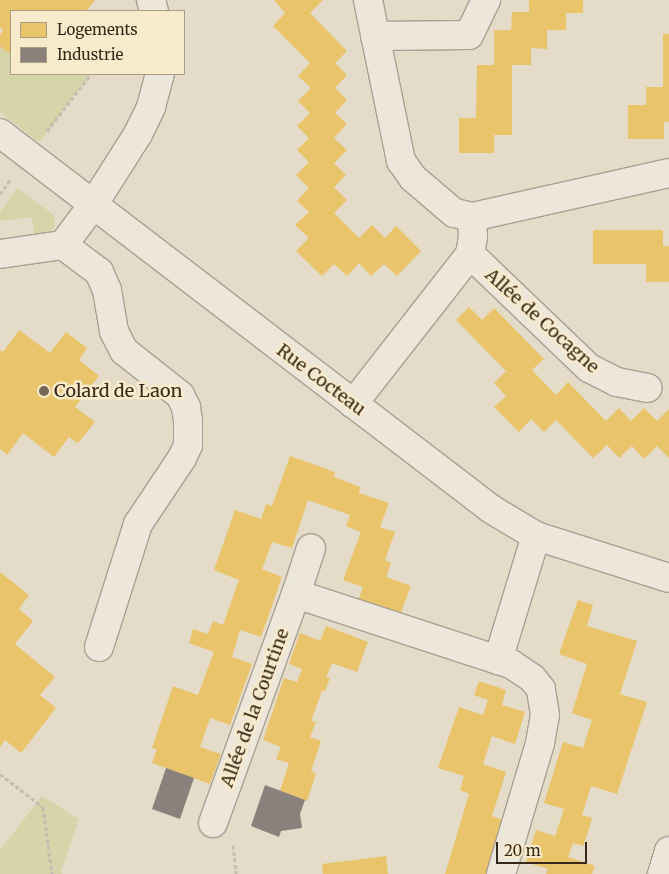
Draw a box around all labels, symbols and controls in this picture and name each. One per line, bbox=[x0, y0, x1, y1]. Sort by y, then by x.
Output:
legend bbox=[10, 10, 185, 75]
text: Logements bbox=[57, 20, 138, 39]
text: Industrie bbox=[57, 45, 123, 64]
street label: Allée de Cocagne bbox=[481, 264, 603, 378]
street label: Rue Cocteau bbox=[272, 340, 370, 420]
place label: Colard de Laon bbox=[54, 380, 182, 402]
marker: Colard de Laon bbox=[38, 385, 50, 397]
street label: Allée de la Courtine bbox=[216, 626, 294, 790]
scale bar bbox=[499, 832, 590, 864]
text: 20 m bbox=[504, 841, 541, 860]

